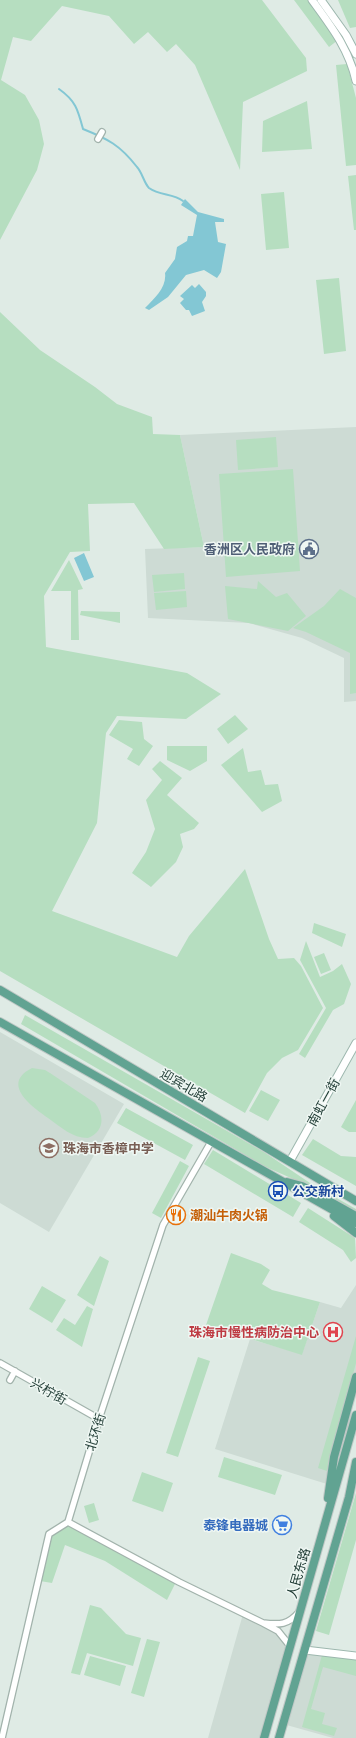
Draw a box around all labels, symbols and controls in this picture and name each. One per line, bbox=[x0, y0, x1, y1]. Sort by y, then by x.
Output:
public building icon: 香洲区人民政府 bbox=[298, 538, 320, 560]
place label: 香洲区人民政府 bbox=[204, 541, 295, 558]
street label: 迎宾北路 bbox=[157, 1065, 211, 1106]
street label: 南虹一街 bbox=[303, 1075, 343, 1129]
school or university icon: 珠海市香樟中学 bbox=[38, 1137, 60, 1159]
place label: 珠海市香樟中学 bbox=[63, 1140, 154, 1157]
bus stop icon: 公交新村 bbox=[267, 1180, 289, 1202]
place label: 公交新村 bbox=[292, 1183, 344, 1200]
restaurant icon: 潮汕牛肉火锅 bbox=[165, 1204, 187, 1226]
place label: 潮汕牛肉火锅 bbox=[190, 1207, 268, 1224]
hospital icon: 珠海市慢性病防治中心 bbox=[322, 1321, 344, 1343]
place label: 珠海市慢性病防治中心 bbox=[189, 1324, 319, 1341]
street label: 兴柠街 bbox=[28, 1374, 70, 1409]
street label: 北环街 bbox=[82, 1411, 109, 1453]
supermarket icon: 泰锋电器城 bbox=[271, 1514, 293, 1536]
place label: 泰锋电器城 bbox=[203, 1517, 268, 1534]
street label: 人民东路 bbox=[283, 1546, 314, 1600]

